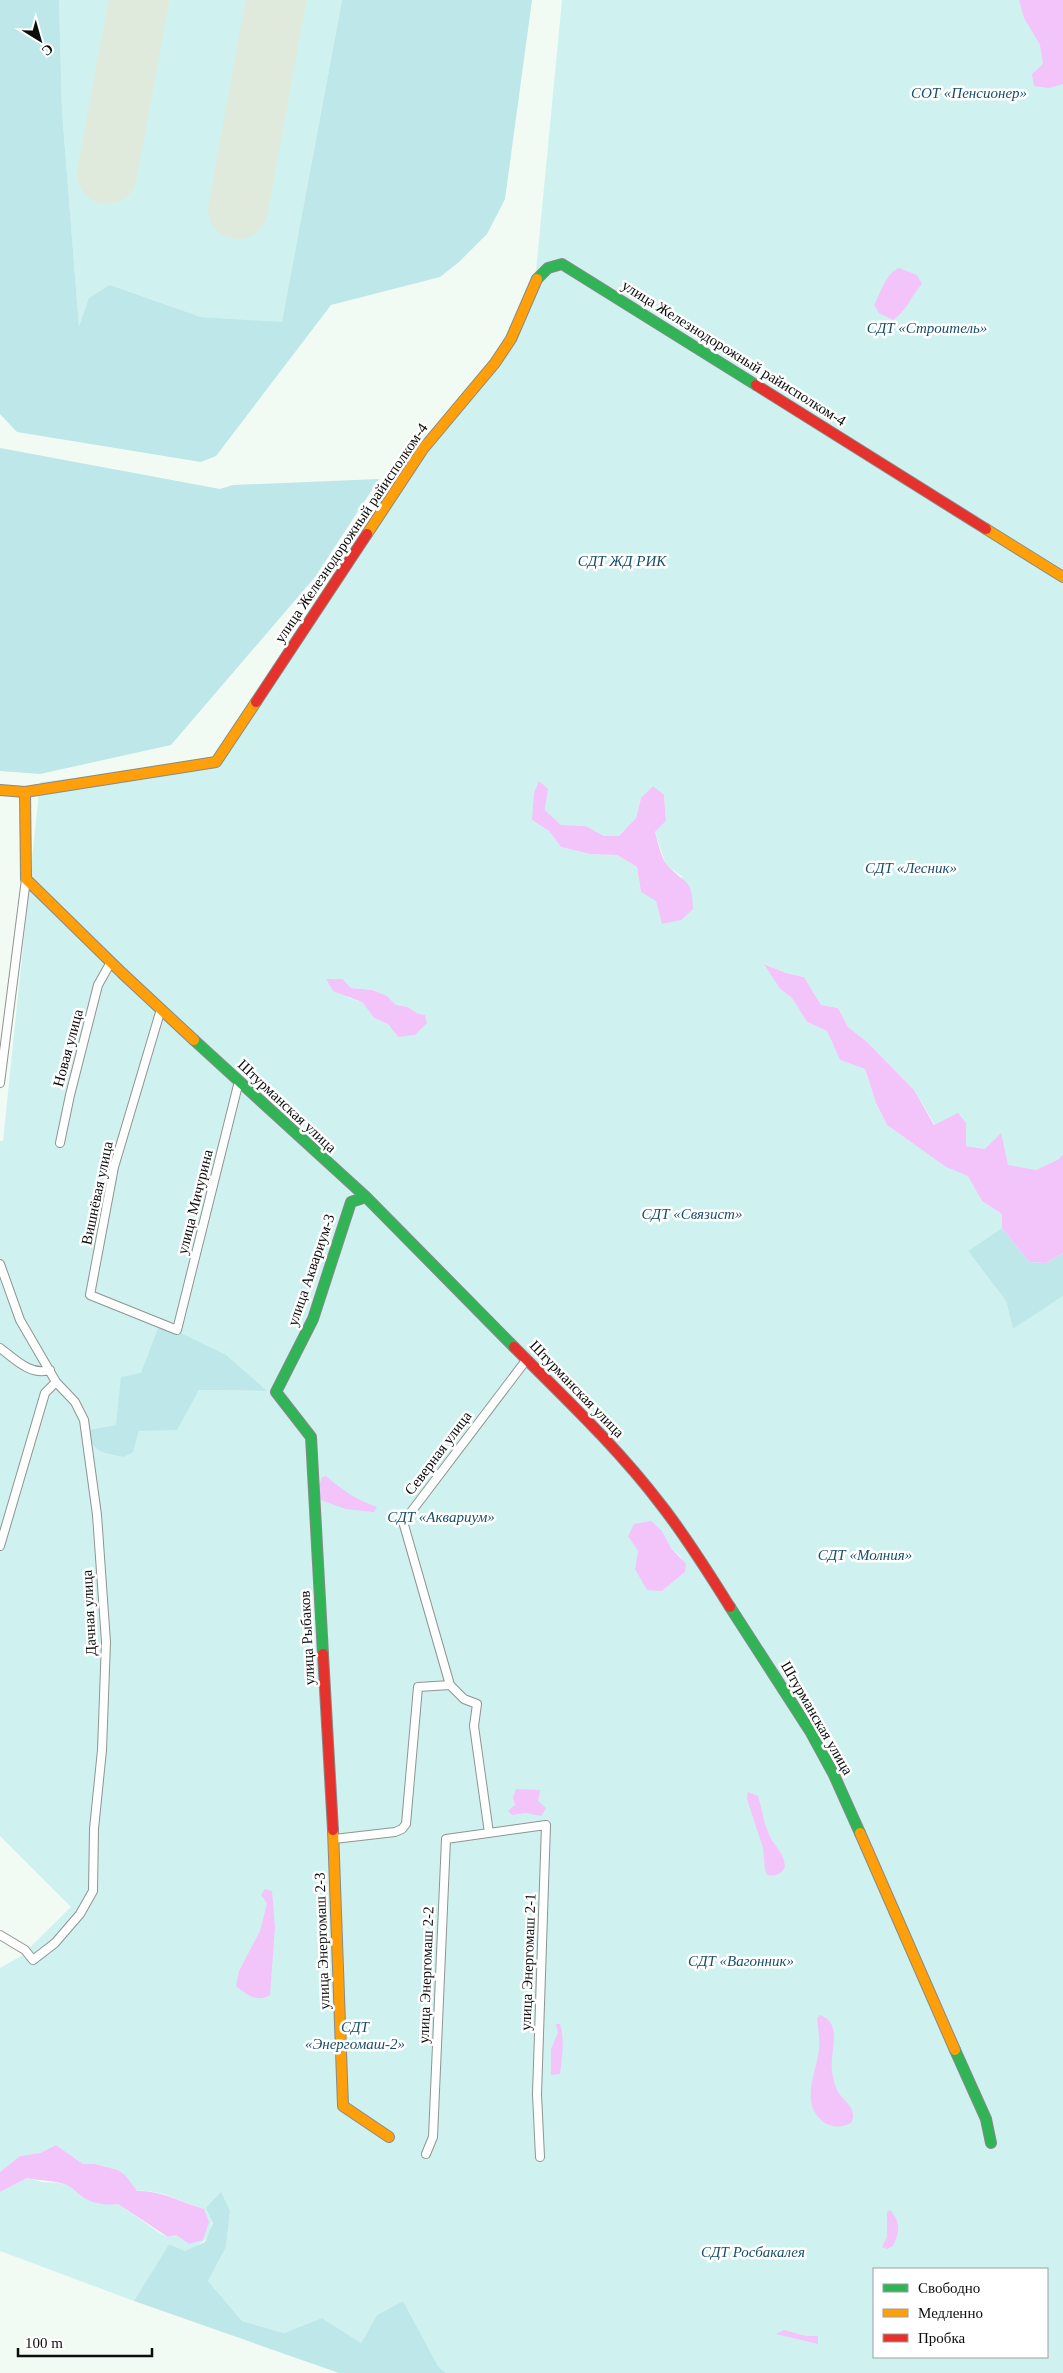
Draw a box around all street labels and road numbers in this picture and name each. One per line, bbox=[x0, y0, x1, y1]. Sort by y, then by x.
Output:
street label: улица Железнодорожный райисполком-4 bbox=[619, 277, 849, 429]
street label: улица Железнодорожный райисполком-4 bbox=[271, 420, 431, 646]
street label: Новая улица bbox=[50, 1007, 86, 1089]
street label: Штурманская улица bbox=[235, 1056, 340, 1156]
street label: Вишнёвая улица bbox=[78, 1139, 116, 1246]
street label: улица Мичурина bbox=[174, 1148, 216, 1256]
street label: улица Аквариум-3 bbox=[284, 1212, 338, 1328]
street label: Штурманская улица bbox=[527, 1337, 628, 1441]
street label: Северная улица bbox=[401, 1408, 475, 1498]
street label: Дачная улица bbox=[79, 1569, 99, 1656]
street label: улица Рыбаков bbox=[297, 1590, 317, 1686]
street label: Штурманская улица bbox=[778, 1658, 856, 1778]
street label: улица Энергомаш 2-3 bbox=[312, 1872, 332, 2010]
street label: улица Энергомаш 2-1 bbox=[518, 1893, 538, 2031]
street label: улица Энергомаш 2-2 bbox=[416, 1906, 436, 2044]

